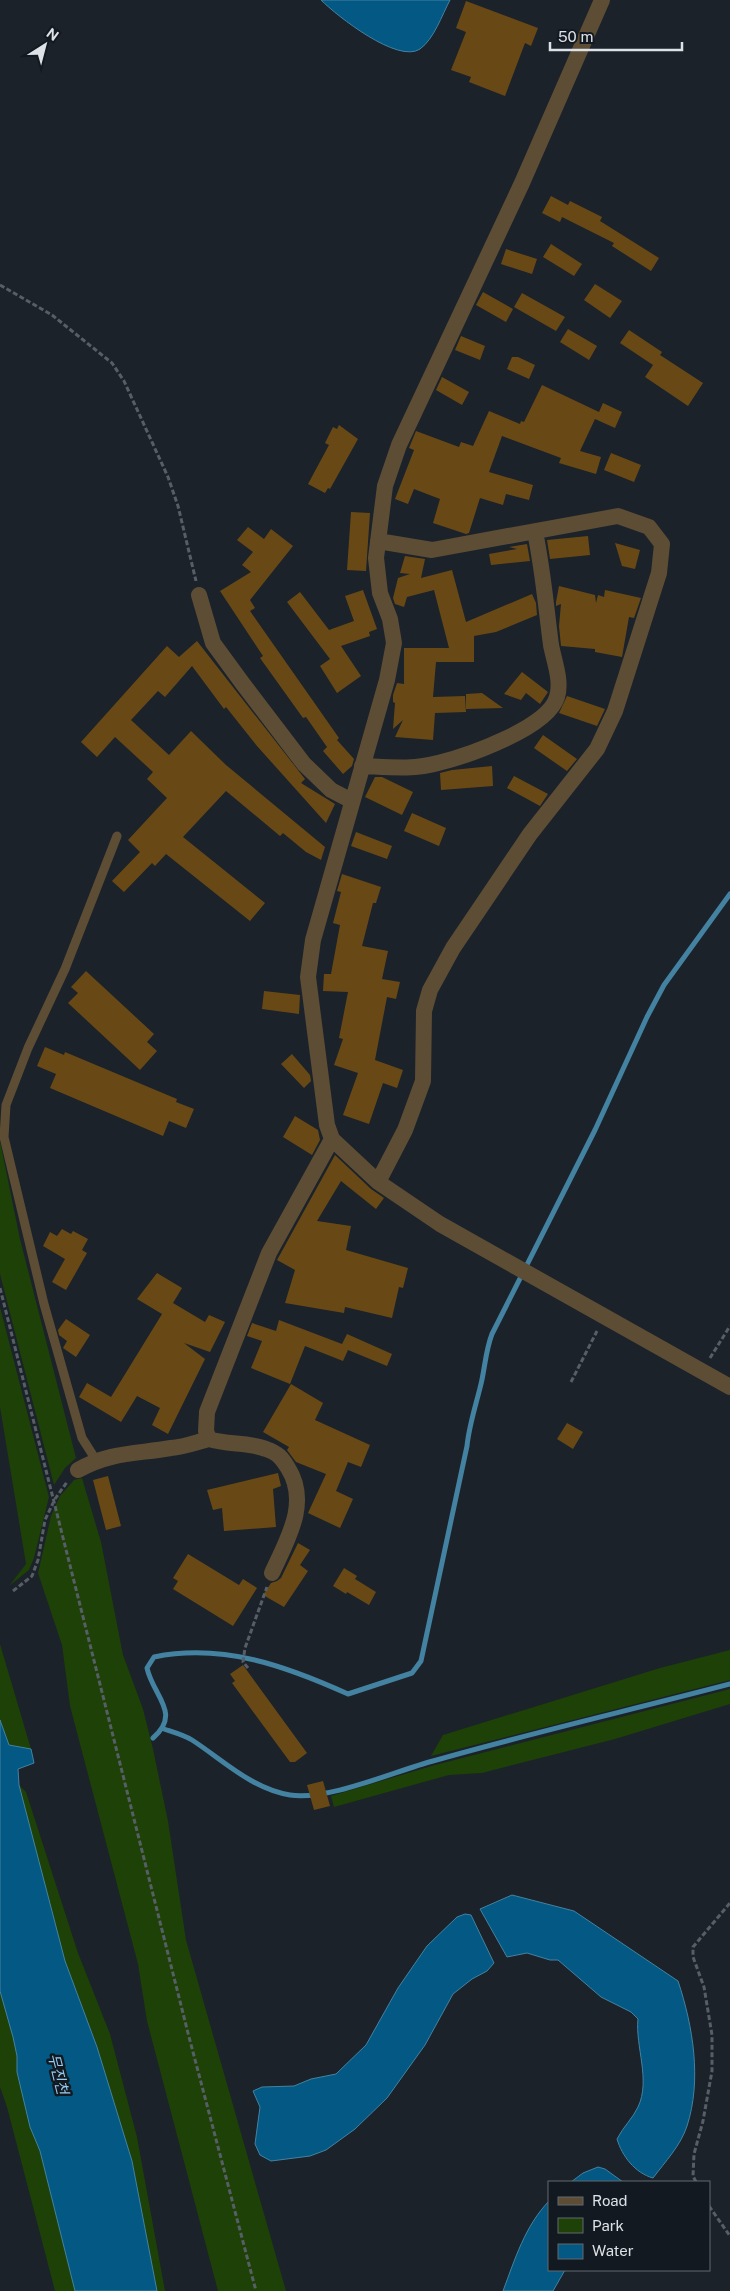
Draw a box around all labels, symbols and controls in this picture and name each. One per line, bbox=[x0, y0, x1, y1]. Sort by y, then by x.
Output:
north arrow bbox=[20, 20, 70, 70]
scale bar bbox=[550, 20, 682, 52]
text: N bbox=[44, 25, 62, 44]
text: 50 m bbox=[558, 28, 593, 45]
water label: 무진천 bbox=[45, 2052, 72, 2098]
legend bbox=[548, 2181, 710, 2271]
text: Road bbox=[592, 2192, 628, 2209]
text: Park bbox=[592, 2217, 624, 2234]
text: Water bbox=[592, 2242, 634, 2259]

